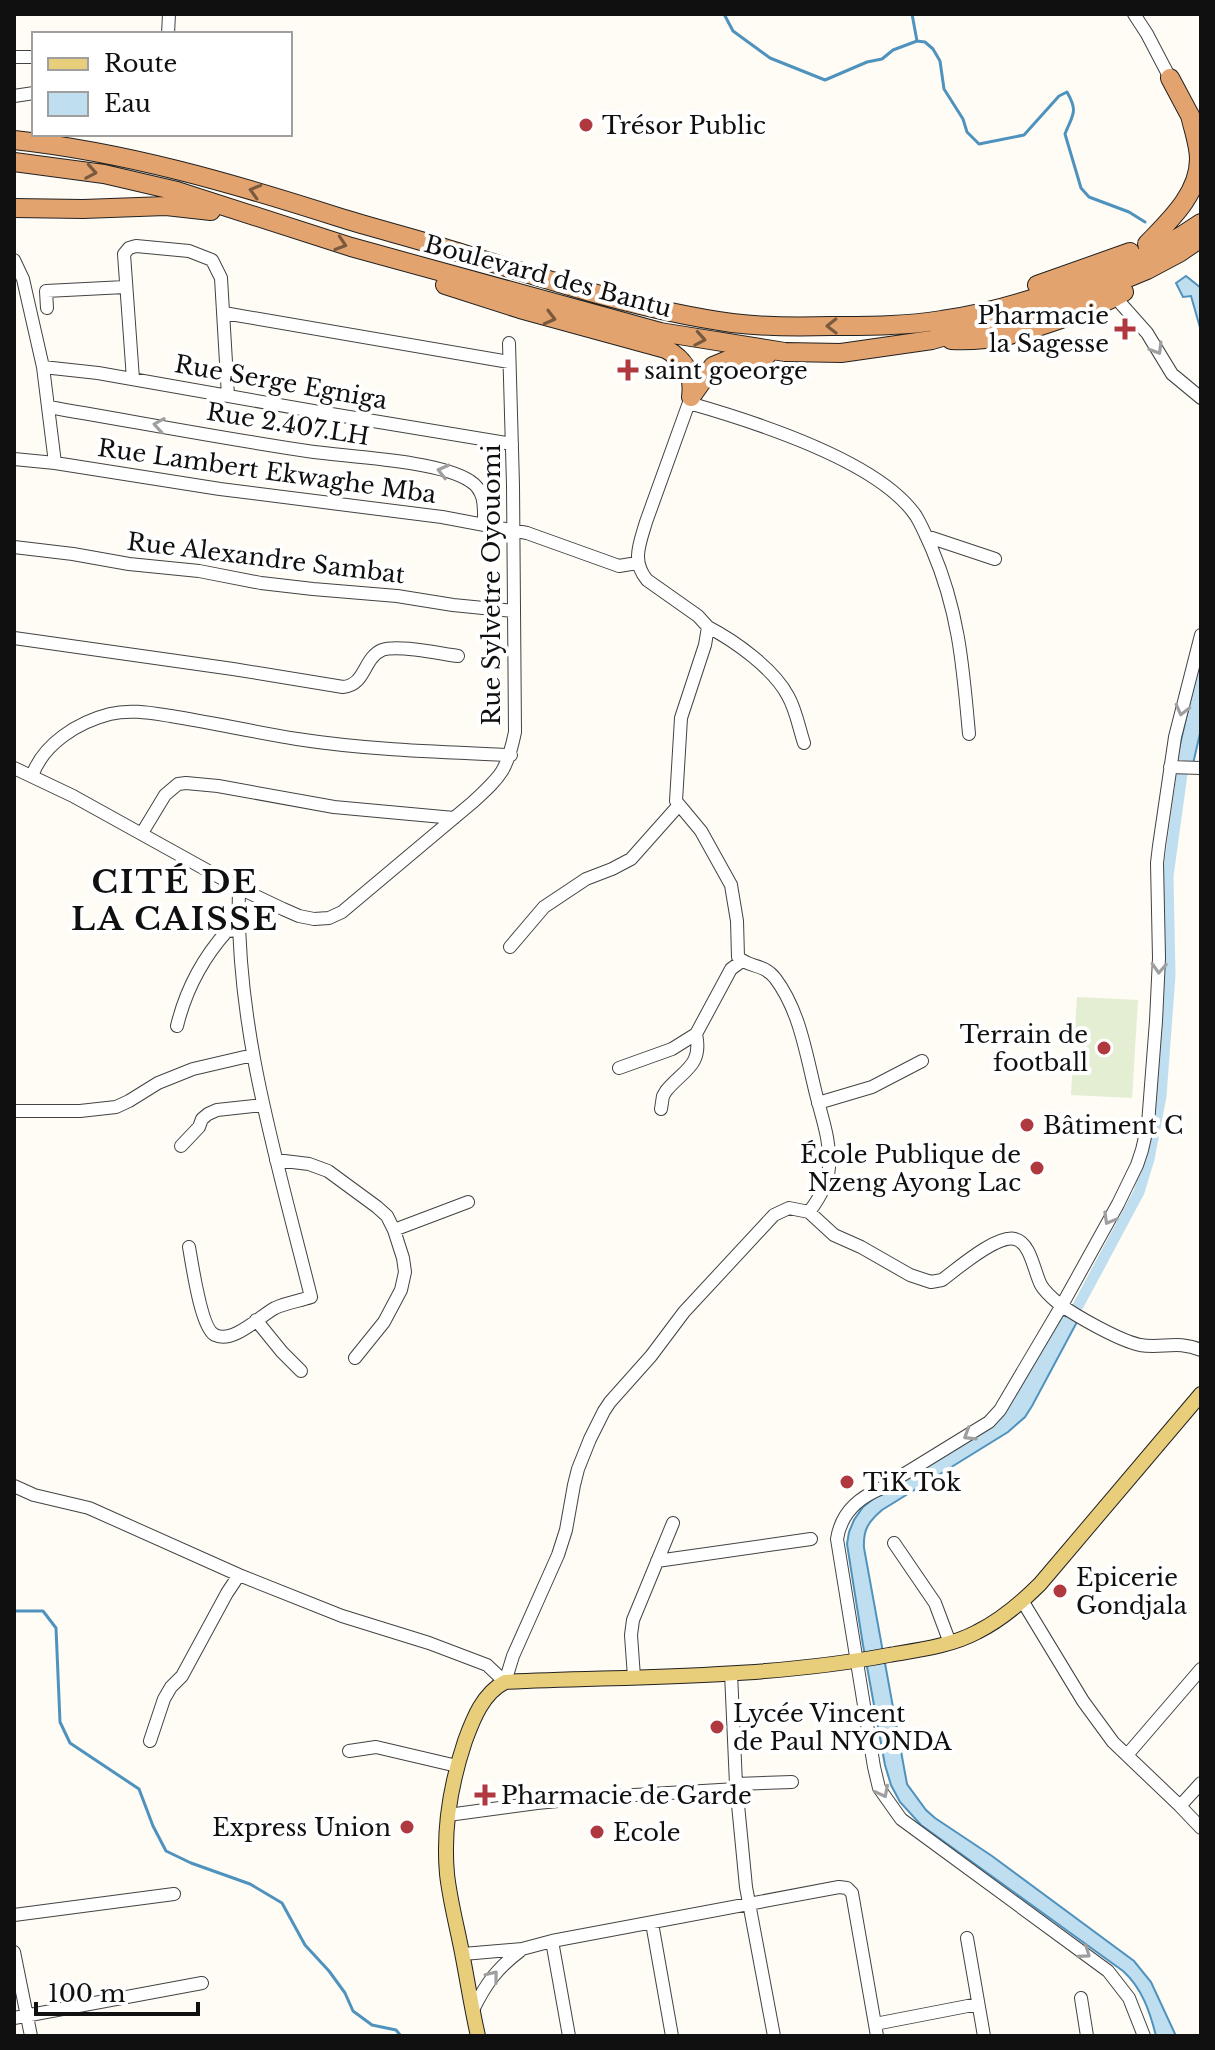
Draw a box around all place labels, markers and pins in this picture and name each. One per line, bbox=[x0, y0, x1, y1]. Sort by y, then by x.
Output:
place label: Trésor Public bbox=[602, 111, 766, 140]
marker: Trésor Public bbox=[577, 116, 595, 134]
place label: Pharmacie la Sagesse bbox=[977, 301, 1109, 358]
marker: Pharmacie la Sagesse bbox=[1116, 320, 1134, 338]
place label: saint goeorge bbox=[644, 356, 808, 385]
marker: saint goeorge bbox=[619, 361, 637, 379]
place label: Terrain de football bbox=[960, 1020, 1088, 1077]
marker: Terrain de football bbox=[1095, 1039, 1113, 1057]
place label: Bâtiment C bbox=[1043, 1111, 1183, 1140]
marker: Bâtiment C bbox=[1018, 1116, 1036, 1134]
place label: École Publique de Nzeng Ayong Lac bbox=[800, 1140, 1021, 1197]
marker: École Publique de Nzeng Ayong Lac bbox=[1028, 1159, 1046, 1177]
place label: TiK Tok bbox=[863, 1468, 961, 1497]
marker: TiK Tok bbox=[838, 1473, 856, 1491]
place label: Epicerie Gondjala bbox=[1076, 1563, 1188, 1620]
marker: Epicerie Gondjala bbox=[1051, 1582, 1069, 1600]
place label: Lycée Vincent de Paul NYONDA bbox=[733, 1699, 952, 1756]
marker: Lycée Vincent de Paul NYONDA bbox=[708, 1718, 726, 1736]
place label: Pharmacie de Garde bbox=[501, 1781, 752, 1810]
marker: Pharmacie de Garde bbox=[476, 1786, 494, 1804]
place label: Express Union bbox=[212, 1813, 391, 1842]
marker: Express Union bbox=[398, 1818, 416, 1836]
place label: Ecole bbox=[613, 1818, 681, 1847]
marker: Ecole bbox=[588, 1823, 606, 1841]

